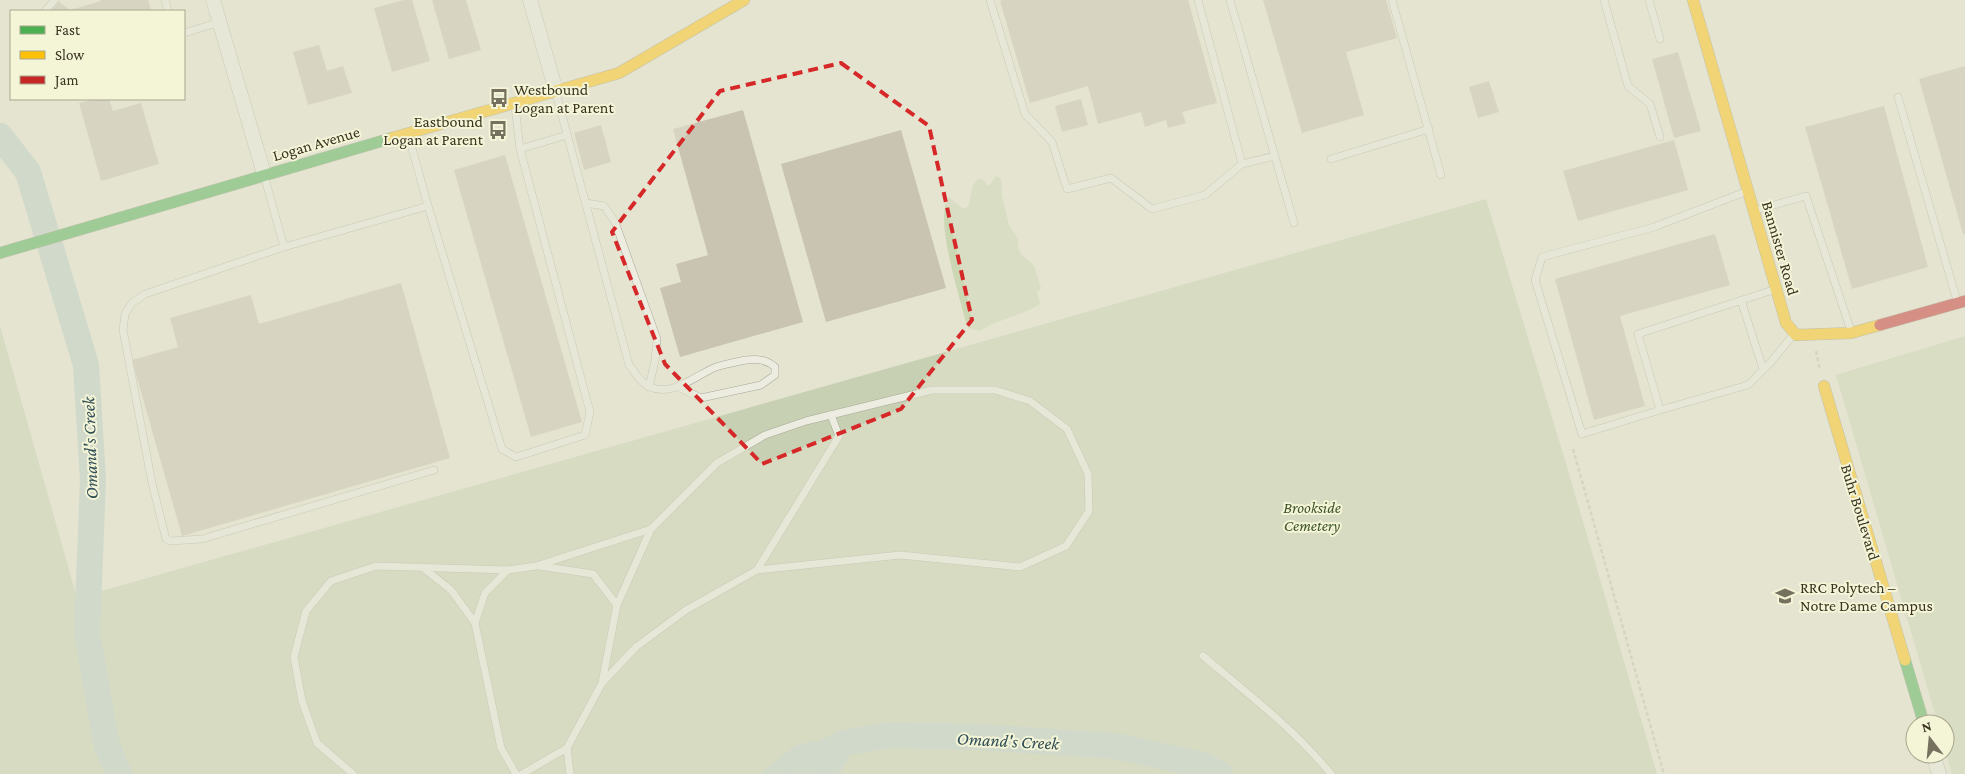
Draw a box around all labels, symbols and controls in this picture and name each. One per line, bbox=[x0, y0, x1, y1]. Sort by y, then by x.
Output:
legend bbox=[10, 10, 185, 100]
text: Fast bbox=[55, 22, 81, 38]
text: Slow bbox=[55, 47, 85, 63]
text: Jam bbox=[53, 72, 78, 89]
place label: Westbound Logan at Parent bbox=[514, 81, 614, 117]
bus stop icon: Westbound Logan at Parent bbox=[488, 87, 510, 109]
place label: Eastbound Logan at Parent bbox=[383, 113, 484, 149]
bus stop icon: Eastbound Logan at Parent bbox=[487, 119, 509, 141]
street label: Logan Avenue bbox=[271, 123, 362, 165]
street label: Bannister Road bbox=[1759, 199, 1802, 298]
water label: Omand's Creek bbox=[78, 395, 102, 499]
street label: Buhr Boulevard bbox=[1838, 462, 1883, 563]
park label: Brookside Cemetery bbox=[1283, 499, 1341, 535]
place label: RRC Polytech – Notre Dame Campus bbox=[1800, 579, 1933, 615]
school or university icon: RRC Polytech – Notre Dame Campus bbox=[1774, 585, 1796, 607]
north arrow bbox=[1905, 714, 1955, 764]
text: N bbox=[1920, 717, 1934, 736]
water label: Omand's Creek bbox=[956, 728, 1061, 754]

